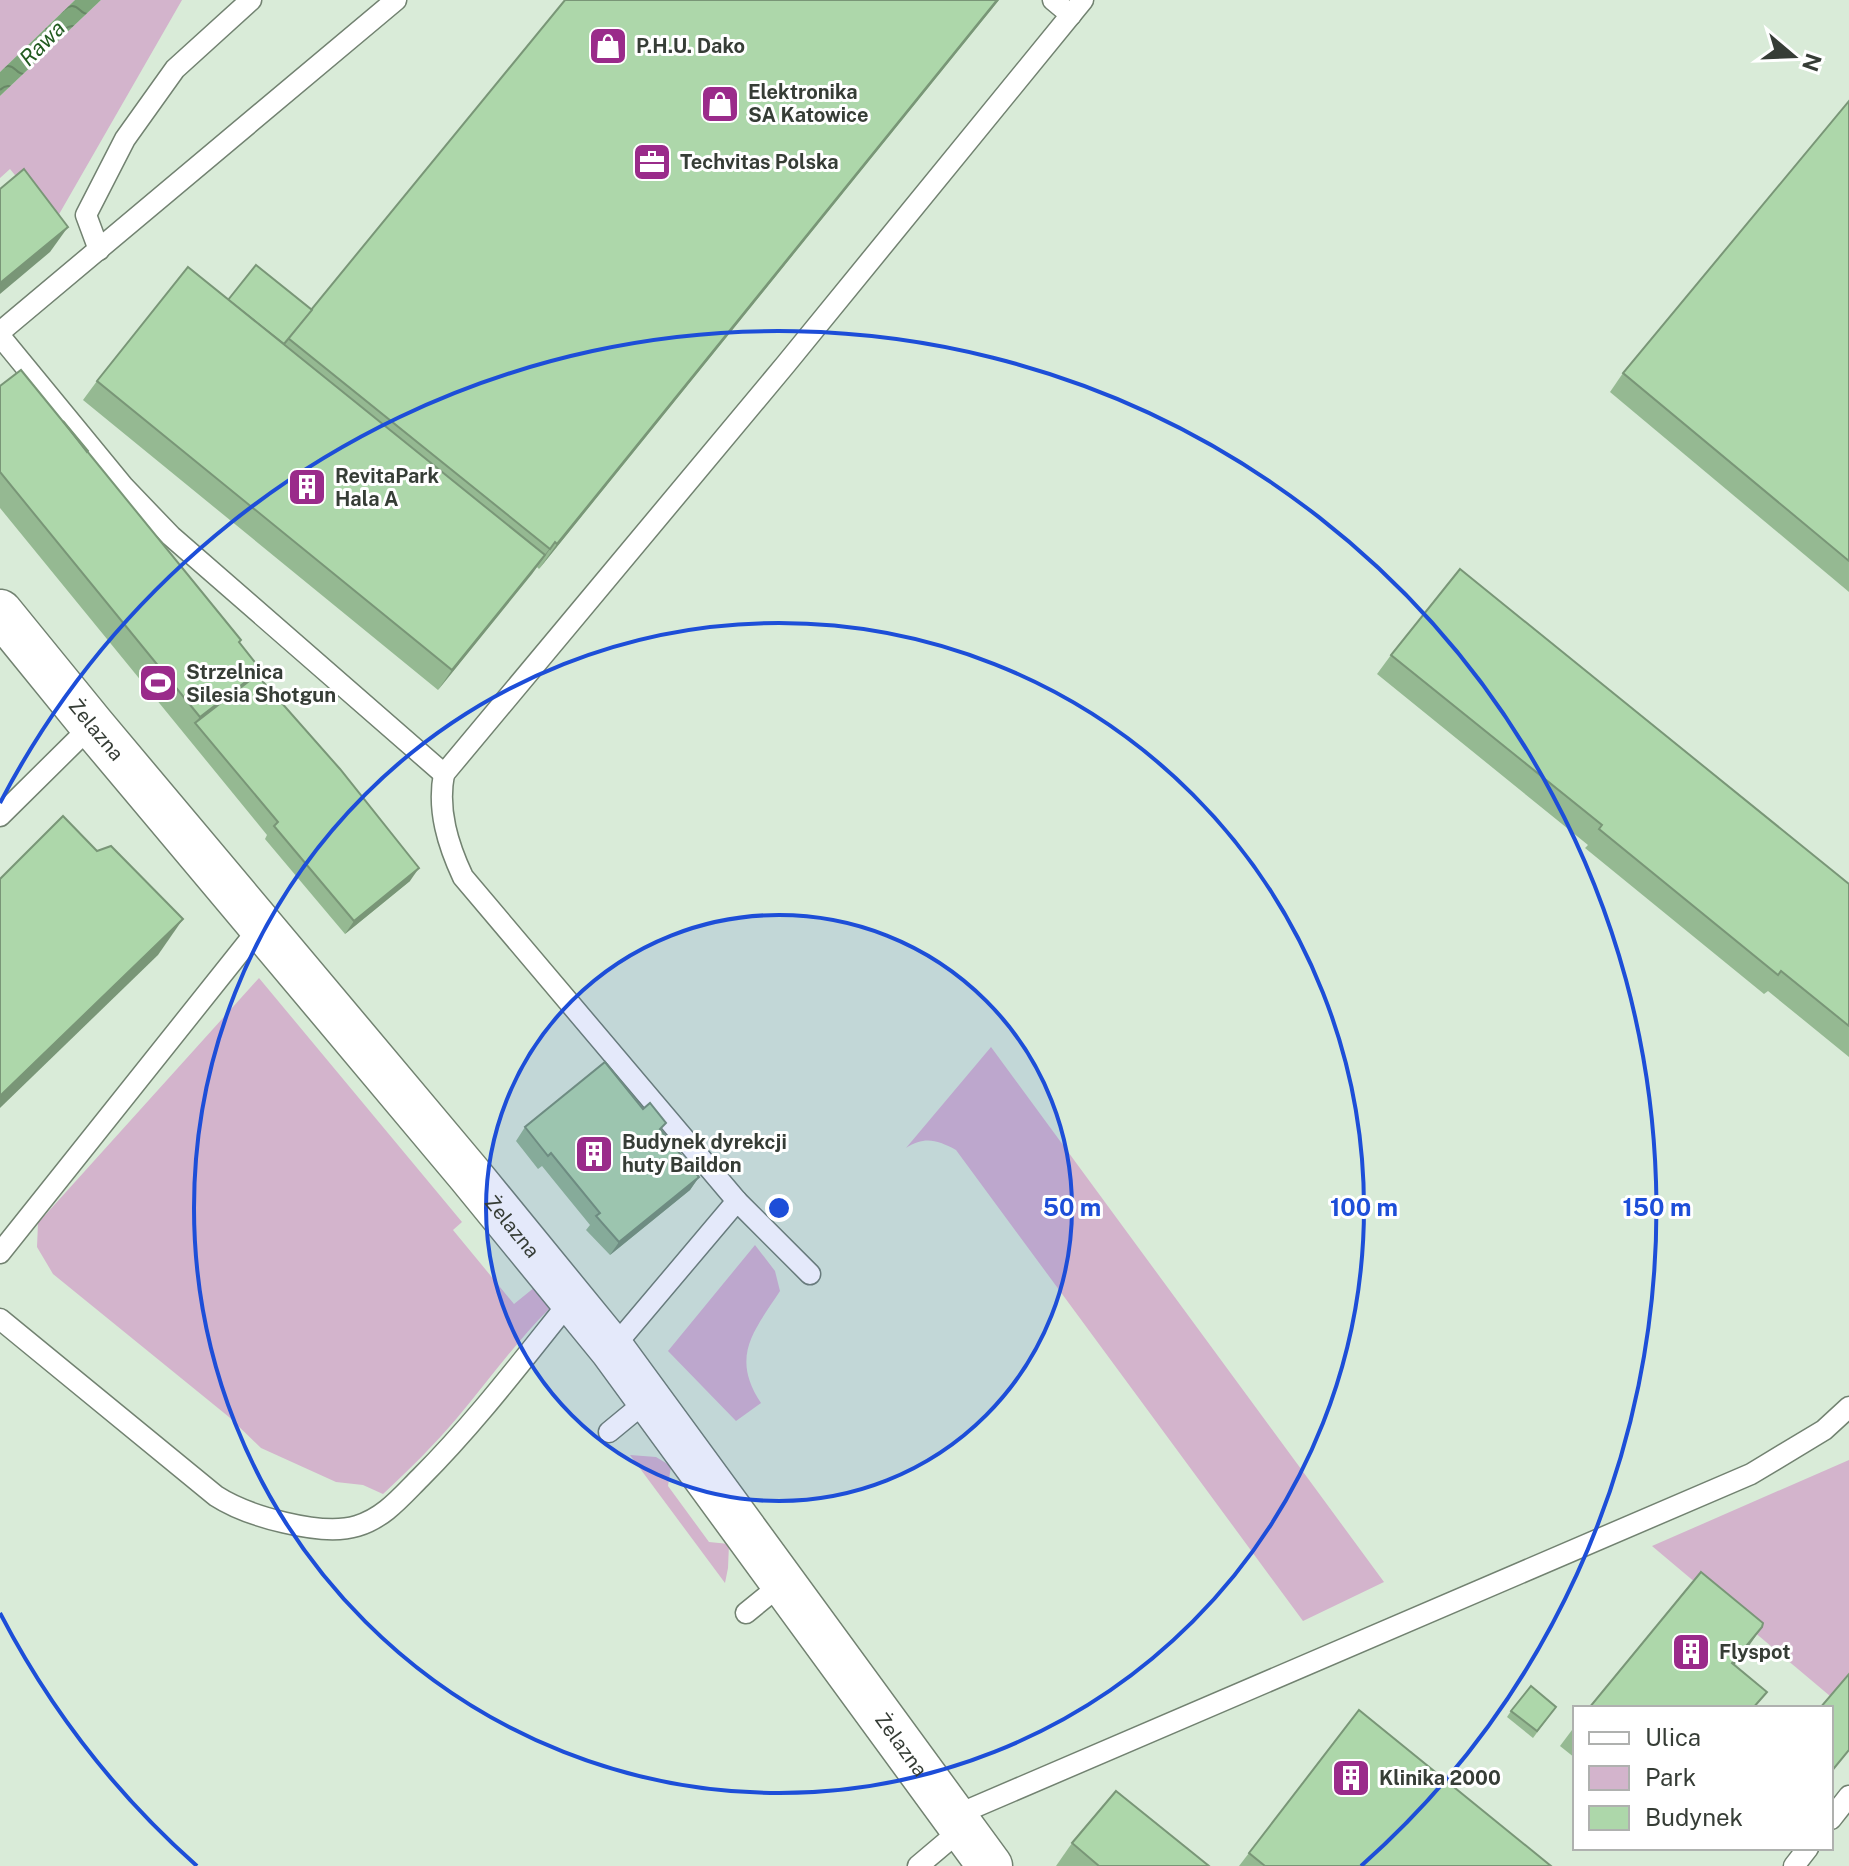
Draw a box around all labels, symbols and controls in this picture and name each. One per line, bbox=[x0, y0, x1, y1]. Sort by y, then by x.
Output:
water label: Rawa bbox=[14, 15, 70, 71]
north arrow bbox=[1753, 16, 1833, 96]
shop icon: P.H.U. Dako bbox=[587, 25, 629, 67]
place label: P.H.U. Dako bbox=[636, 34, 745, 58]
text: N bbox=[1797, 50, 1827, 75]
place label: Elektronika SA Katowice bbox=[748, 80, 868, 127]
shop icon: Elektronika SA Katowice bbox=[699, 83, 741, 125]
office icon: Techvitas Polska bbox=[631, 141, 673, 183]
place label: Techvitas Polska bbox=[680, 150, 839, 174]
place label: RevitaPark Hala A bbox=[335, 464, 439, 511]
building icon: RevitaPark Hala A bbox=[286, 466, 328, 508]
place label: Strzelnica Silesia Shotgun bbox=[186, 660, 336, 707]
sports icon: Strzelnica Silesia Shotgun bbox=[137, 662, 179, 704]
street label: Żelazna bbox=[64, 694, 129, 765]
place label: Budynek dyrekcji huty Baildon bbox=[622, 1130, 787, 1177]
building icon: Budynek dyrekcji huty Baildon bbox=[573, 1133, 615, 1175]
street label: Żelazna bbox=[480, 1191, 544, 1263]
text: 50 m bbox=[1043, 1193, 1101, 1221]
text: 100 m bbox=[1330, 1193, 1398, 1221]
text: 150 m bbox=[1623, 1193, 1691, 1221]
centre of rings bbox=[765, 1194, 793, 1222]
building icon: Flyspot bbox=[1670, 1631, 1712, 1673]
place label: Flyspot bbox=[1719, 1640, 1791, 1664]
legend bbox=[1573, 1706, 1833, 1850]
street label: Żelazna bbox=[870, 1708, 932, 1781]
text: Ulica bbox=[1645, 1723, 1701, 1751]
building icon: Klinika 2000 bbox=[1330, 1757, 1372, 1799]
text: Park bbox=[1645, 1763, 1696, 1791]
place label: Klinika 2000 bbox=[1379, 1766, 1501, 1790]
text: Budynek bbox=[1645, 1803, 1743, 1831]

